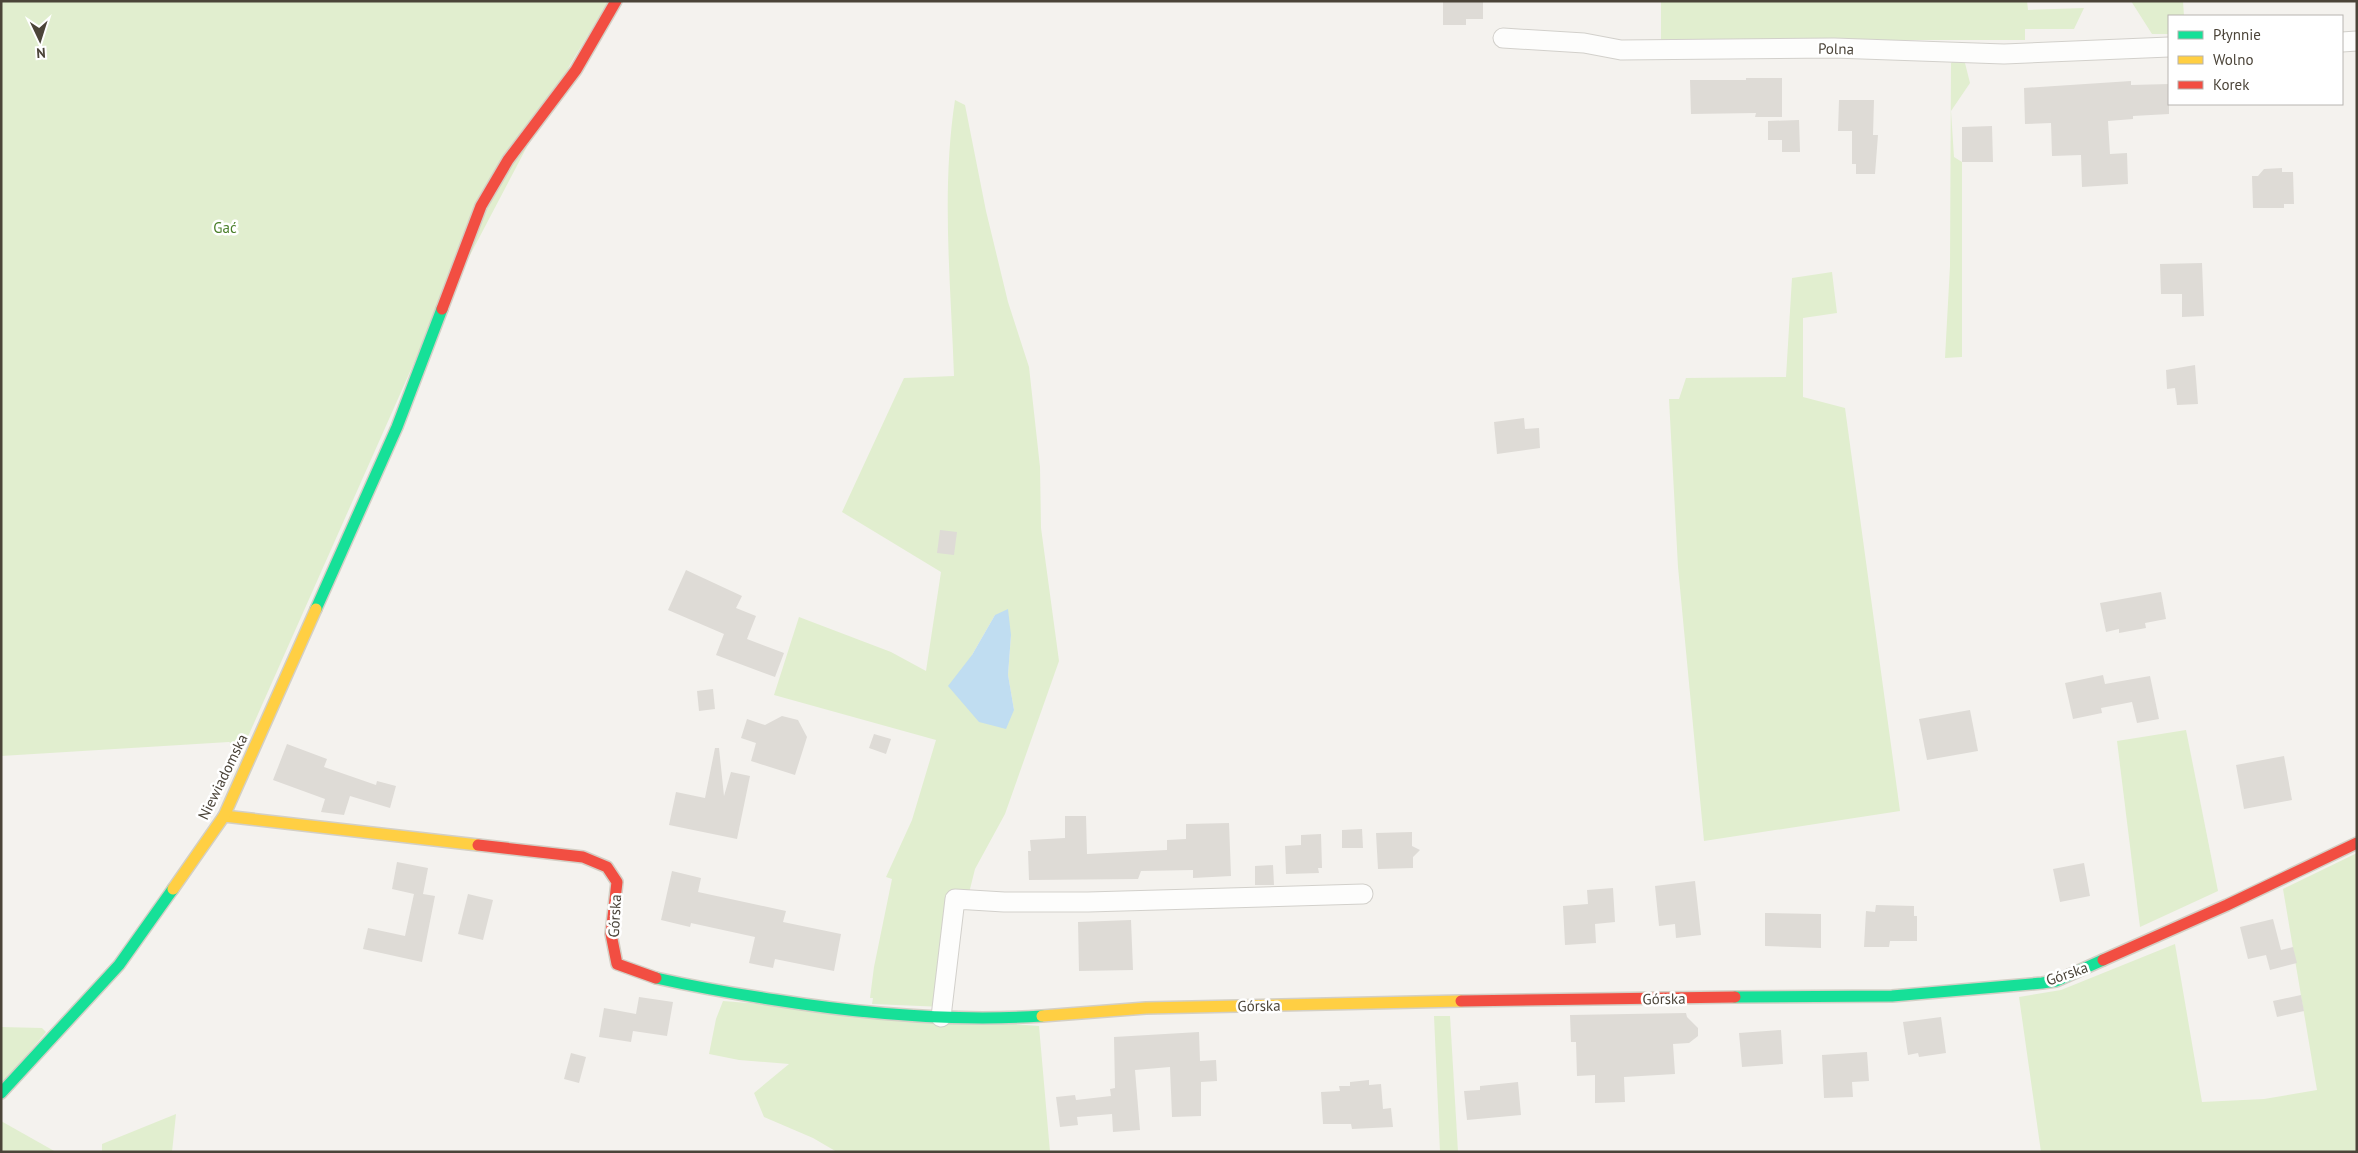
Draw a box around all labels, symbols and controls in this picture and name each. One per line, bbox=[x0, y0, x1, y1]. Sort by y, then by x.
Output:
north arrow bbox=[15, 15, 65, 65]
legend bbox=[2168, 15, 2343, 105]
text: Płynnie bbox=[2213, 25, 2261, 44]
street label: Polna bbox=[1818, 39, 1854, 58]
text: N bbox=[36, 44, 46, 62]
text: Wolno bbox=[2213, 50, 2253, 69]
text: Korek bbox=[2213, 75, 2250, 94]
park label: Gać bbox=[213, 218, 237, 237]
street label: Niewiadomska bbox=[194, 731, 252, 823]
street label: Górska bbox=[604, 894, 625, 938]
street label: Górska bbox=[2043, 958, 2090, 990]
street label: Górska bbox=[1642, 989, 1686, 1008]
street label: Górska bbox=[1237, 996, 1281, 1015]

